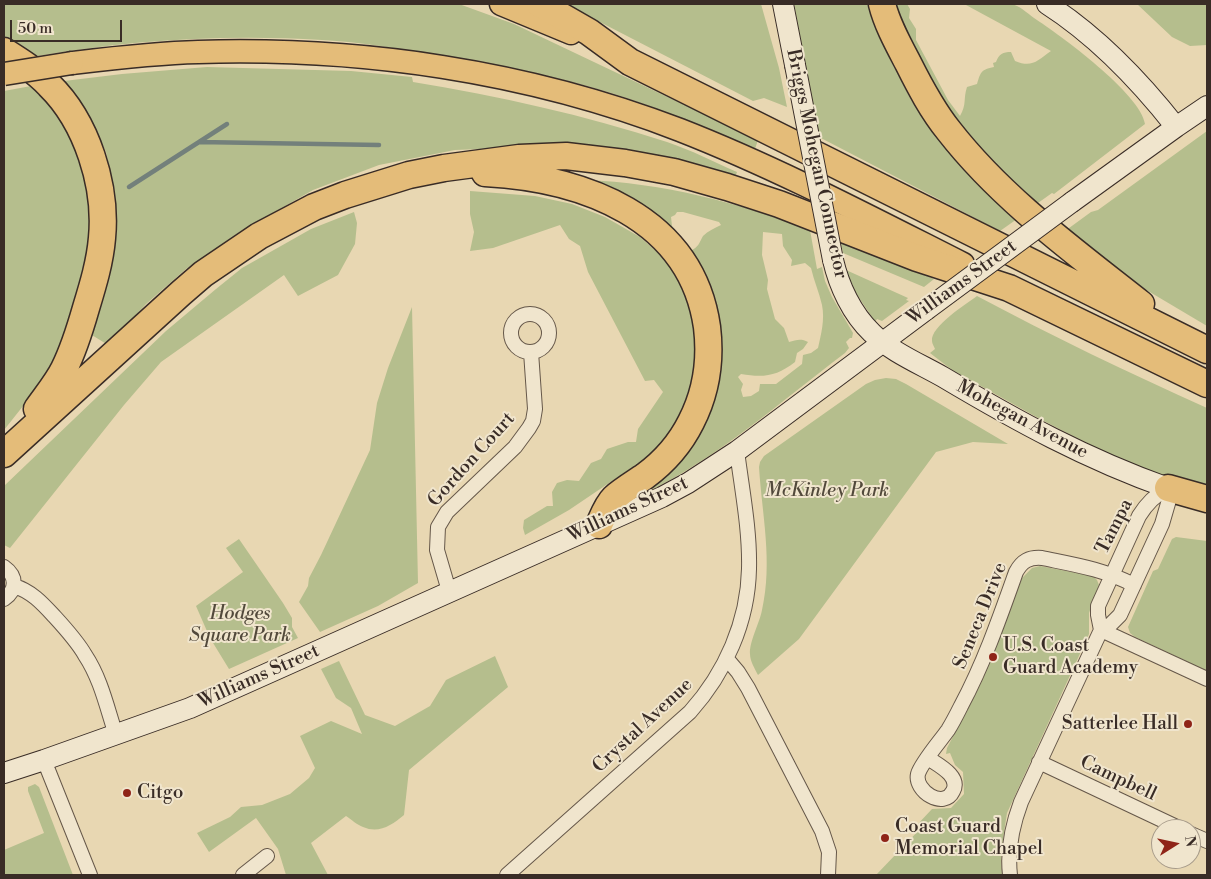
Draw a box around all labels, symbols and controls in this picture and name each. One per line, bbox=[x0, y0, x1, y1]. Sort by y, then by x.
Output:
scale bar bbox=[12, 10, 125, 42]
text: 50 m bbox=[18, 19, 52, 38]
street label: Briggs Mohegan Connector bbox=[781, 47, 851, 281]
street label: Williams Street bbox=[903, 235, 1021, 331]
street label: Mohegan Avenue bbox=[952, 376, 1092, 464]
street label: Gordon Court bbox=[424, 408, 520, 512]
street label: Williams Street bbox=[564, 472, 692, 548]
park label: McKinley Park bbox=[765, 480, 889, 502]
street label: Tampa bbox=[1091, 496, 1139, 558]
street label: Seneca Drive bbox=[949, 559, 1013, 673]
park label: Hodges Square Park bbox=[189, 603, 291, 647]
place label: U.S. Coast Guard Academy bbox=[1003, 635, 1138, 679]
street label: Williams Street bbox=[195, 640, 323, 714]
marker: U.S. Coast Guard Academy bbox=[987, 651, 999, 663]
street label: Crystal Avenue bbox=[588, 674, 698, 778]
place label: Satterlee Hall bbox=[1062, 713, 1178, 735]
marker: Satterlee Hall bbox=[1182, 718, 1194, 730]
street label: Campbell bbox=[1076, 751, 1160, 807]
place label: Citgo bbox=[137, 782, 183, 804]
marker: Citgo bbox=[121, 787, 133, 799]
place label: Coast Guard Memorial Chapel bbox=[895, 816, 1043, 860]
north arrow bbox=[1151, 819, 1201, 869]
marker: Coast Guard Memorial Chapel bbox=[879, 832, 891, 844]
text: N bbox=[1180, 835, 1200, 849]

